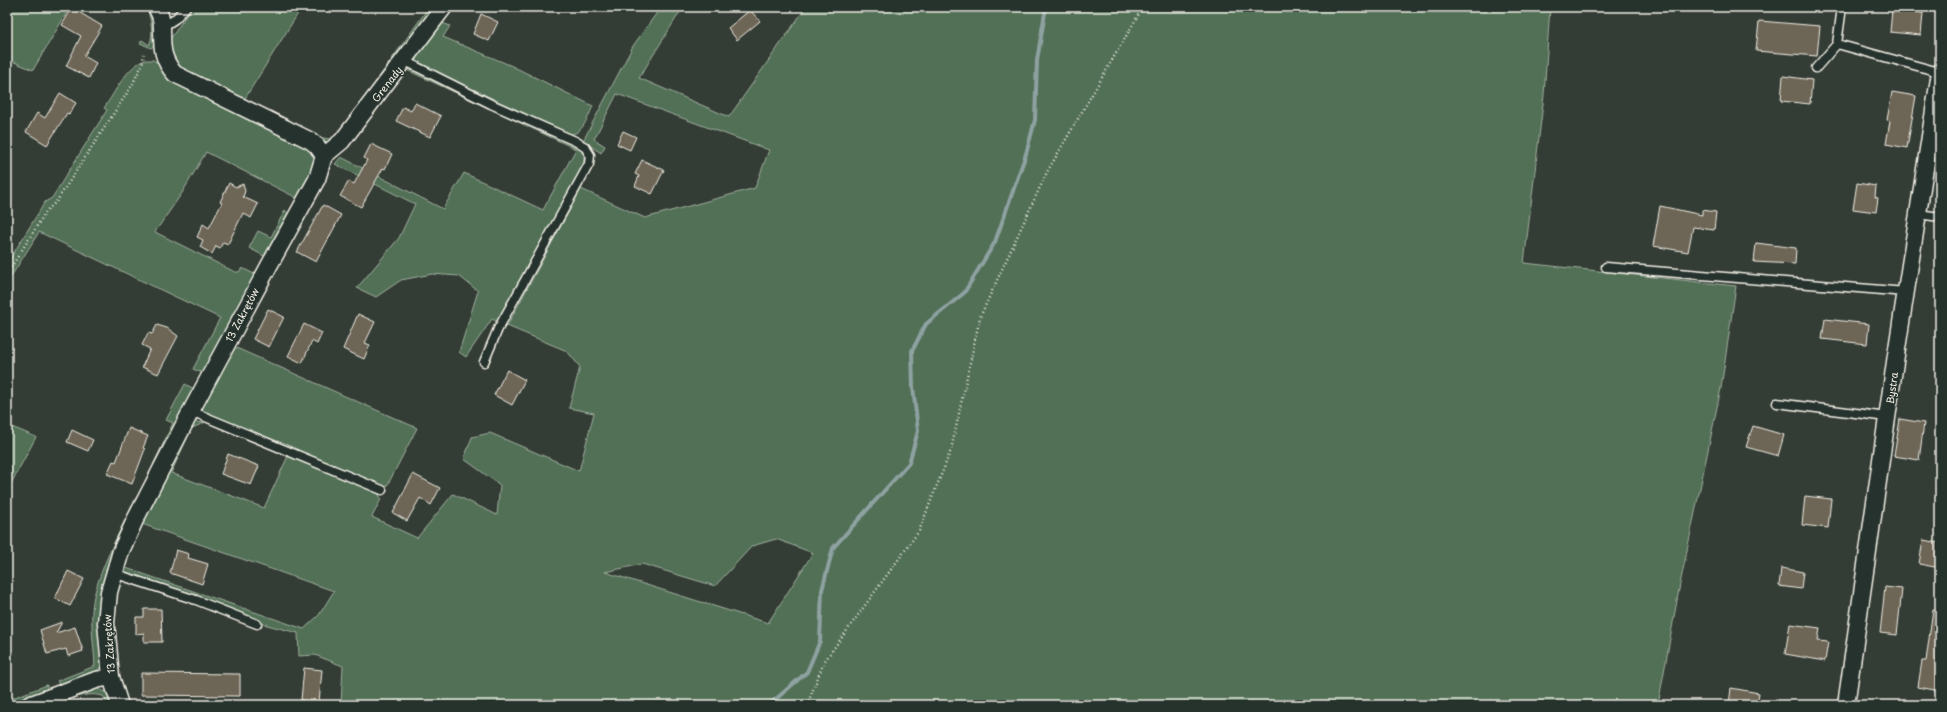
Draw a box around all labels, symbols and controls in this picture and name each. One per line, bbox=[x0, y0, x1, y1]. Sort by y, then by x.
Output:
street label: Grenady bbox=[368, 62, 406, 105]
street label: 13 Zakrętów bbox=[221, 285, 262, 344]
street label: Bystra bbox=[1882, 370, 1902, 405]
street label: 13 Zakrętów bbox=[99, 614, 118, 674]

